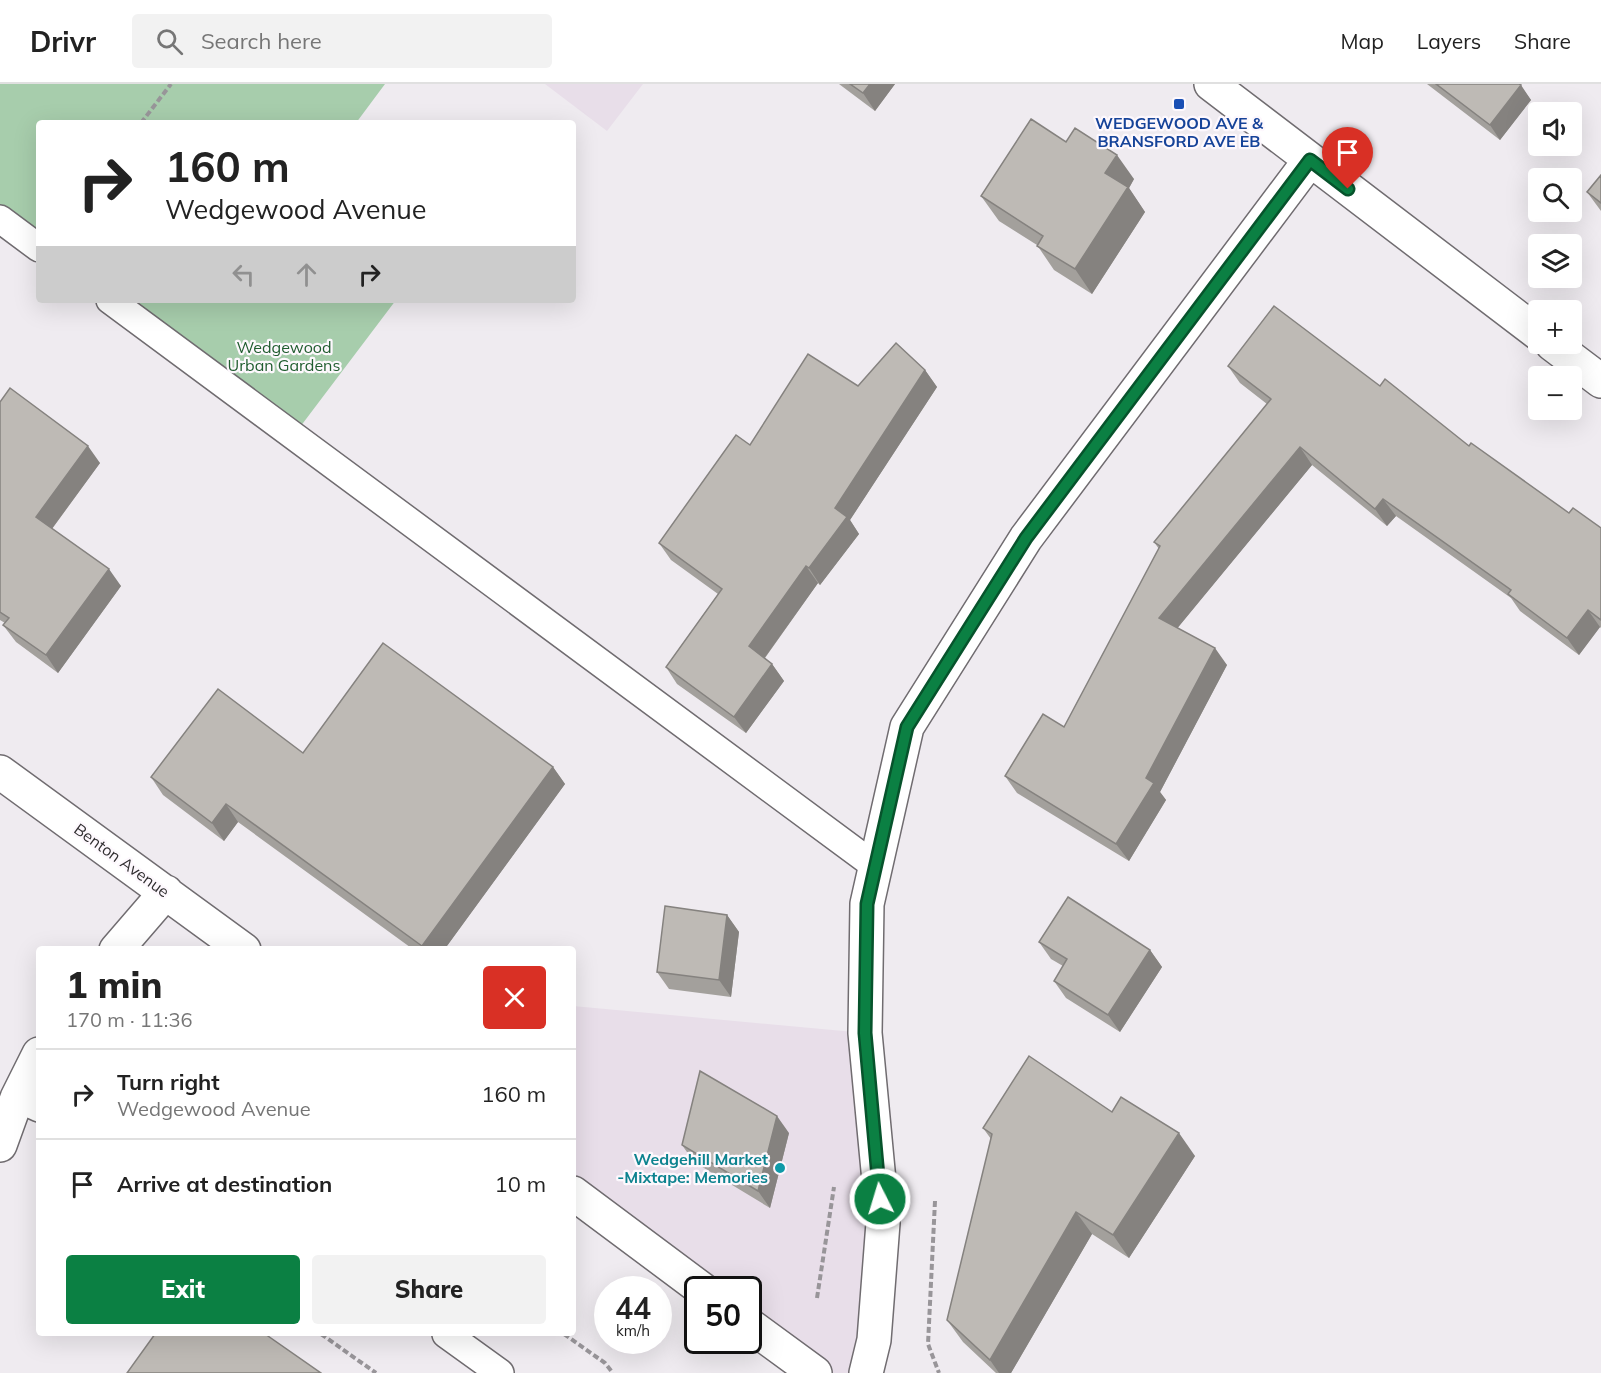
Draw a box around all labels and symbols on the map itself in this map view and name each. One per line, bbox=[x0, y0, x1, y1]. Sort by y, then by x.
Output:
marker: WEDGEWOOD AVE & BRANSFORD AVE EB bbox=[1172, 97, 1186, 111]
place label: WEDGEWOOD AVE & BRANSFORD AVE EB bbox=[1095, 113, 1264, 151]
pin bbox=[1322, 127, 1373, 189]
park label: Wedgewood Urban Gardens bbox=[228, 337, 340, 375]
street label: Benton Avenue bbox=[70, 819, 174, 901]
place label: Wedgehill Market -Mixtape: Memories bbox=[617, 1149, 768, 1187]
marker: Wedgehill Market -Mixtape: Memories bbox=[773, 1161, 787, 1175]
position arrow bbox=[848, 1167, 912, 1231]
speed limit sign: 50 bbox=[684, 1276, 762, 1354]

